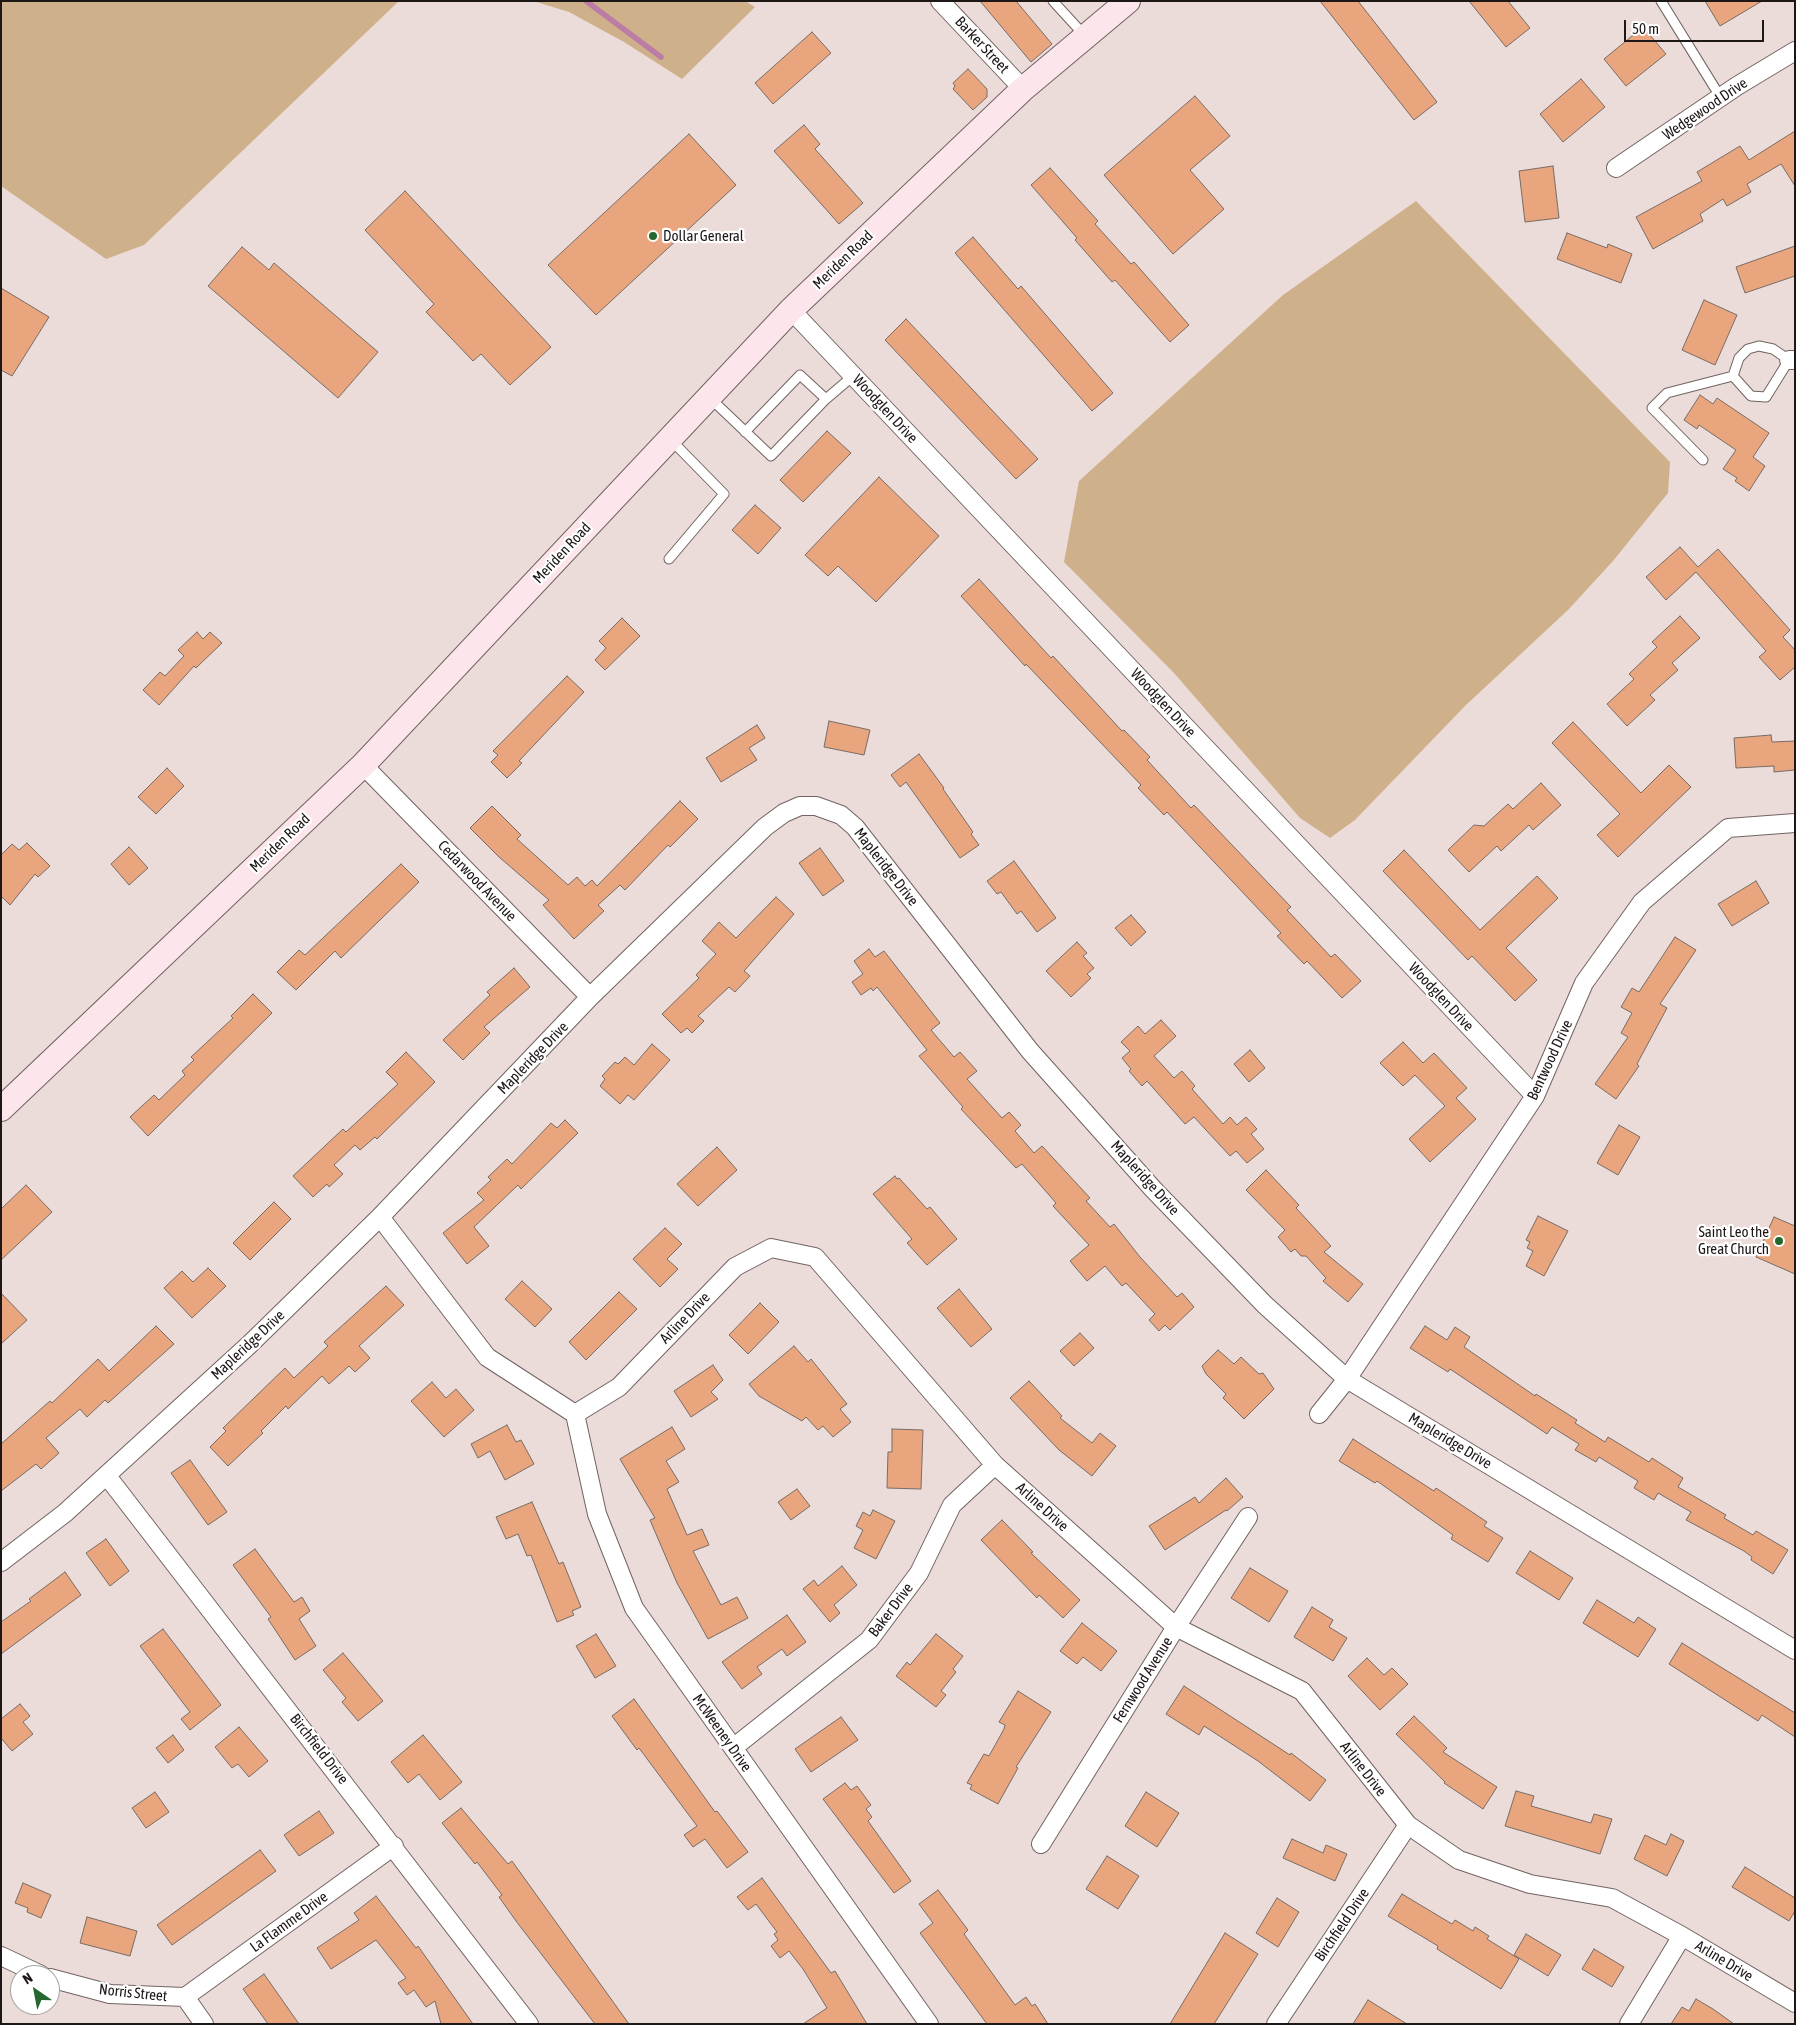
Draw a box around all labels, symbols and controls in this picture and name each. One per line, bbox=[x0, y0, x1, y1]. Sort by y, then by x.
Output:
scale bar bbox=[1626, 10, 1766, 42]
street label: Barker Street bbox=[951, 13, 1013, 77]
text: 50 m bbox=[1632, 20, 1659, 37]
street label: Wedgewood Drive bbox=[1659, 74, 1751, 144]
place label: Dollar General bbox=[663, 227, 744, 245]
street label: Meriden Road bbox=[809, 227, 877, 293]
marker: Dollar General bbox=[647, 230, 659, 242]
street label: Woodglen Drive bbox=[849, 371, 921, 447]
street label: Meriden Road bbox=[529, 519, 595, 587]
street label: Woodglen Drive bbox=[1127, 665, 1199, 741]
street label: Meriden Road bbox=[246, 810, 314, 876]
street label: Mapleridge Drive bbox=[850, 824, 922, 910]
street label: Cedarwood Avenue bbox=[434, 837, 520, 925]
street label: Woodglen Drive bbox=[1405, 959, 1477, 1035]
street label: Bentwood Drive bbox=[1524, 1017, 1576, 1103]
street label: Mapleridge Drive bbox=[494, 1018, 572, 1098]
street label: Mapleridge Drive bbox=[1107, 1137, 1183, 1219]
place label: Saint Leo the Great Church bbox=[1698, 1223, 1769, 1258]
marker: Saint Leo the Great Church bbox=[1773, 1235, 1785, 1247]
street label: Arline Drive bbox=[656, 1289, 714, 1347]
street label: Mapleridge Drive bbox=[208, 1306, 288, 1384]
street label: Mapleridge Drive bbox=[1405, 1409, 1495, 1473]
street label: Arline Drive bbox=[1012, 1479, 1072, 1535]
street label: Baker Drive bbox=[865, 1580, 917, 1640]
street label: Fernwood Avenue bbox=[1109, 1634, 1177, 1726]
street label: McWeeney Drive bbox=[689, 1691, 755, 1775]
street label: Birchfield Drive bbox=[286, 1710, 352, 1788]
street label: Arline Drive bbox=[1336, 1738, 1390, 1800]
street label: Birchfield Drive bbox=[1311, 1885, 1373, 1965]
street label: La Flamme Drive bbox=[247, 1888, 331, 1956]
street label: Arline Drive bbox=[1692, 1937, 1756, 1985]
north arrow bbox=[10, 1965, 60, 2015]
text: N bbox=[20, 1969, 35, 1987]
street label: Norris Street bbox=[98, 1980, 168, 2006]

